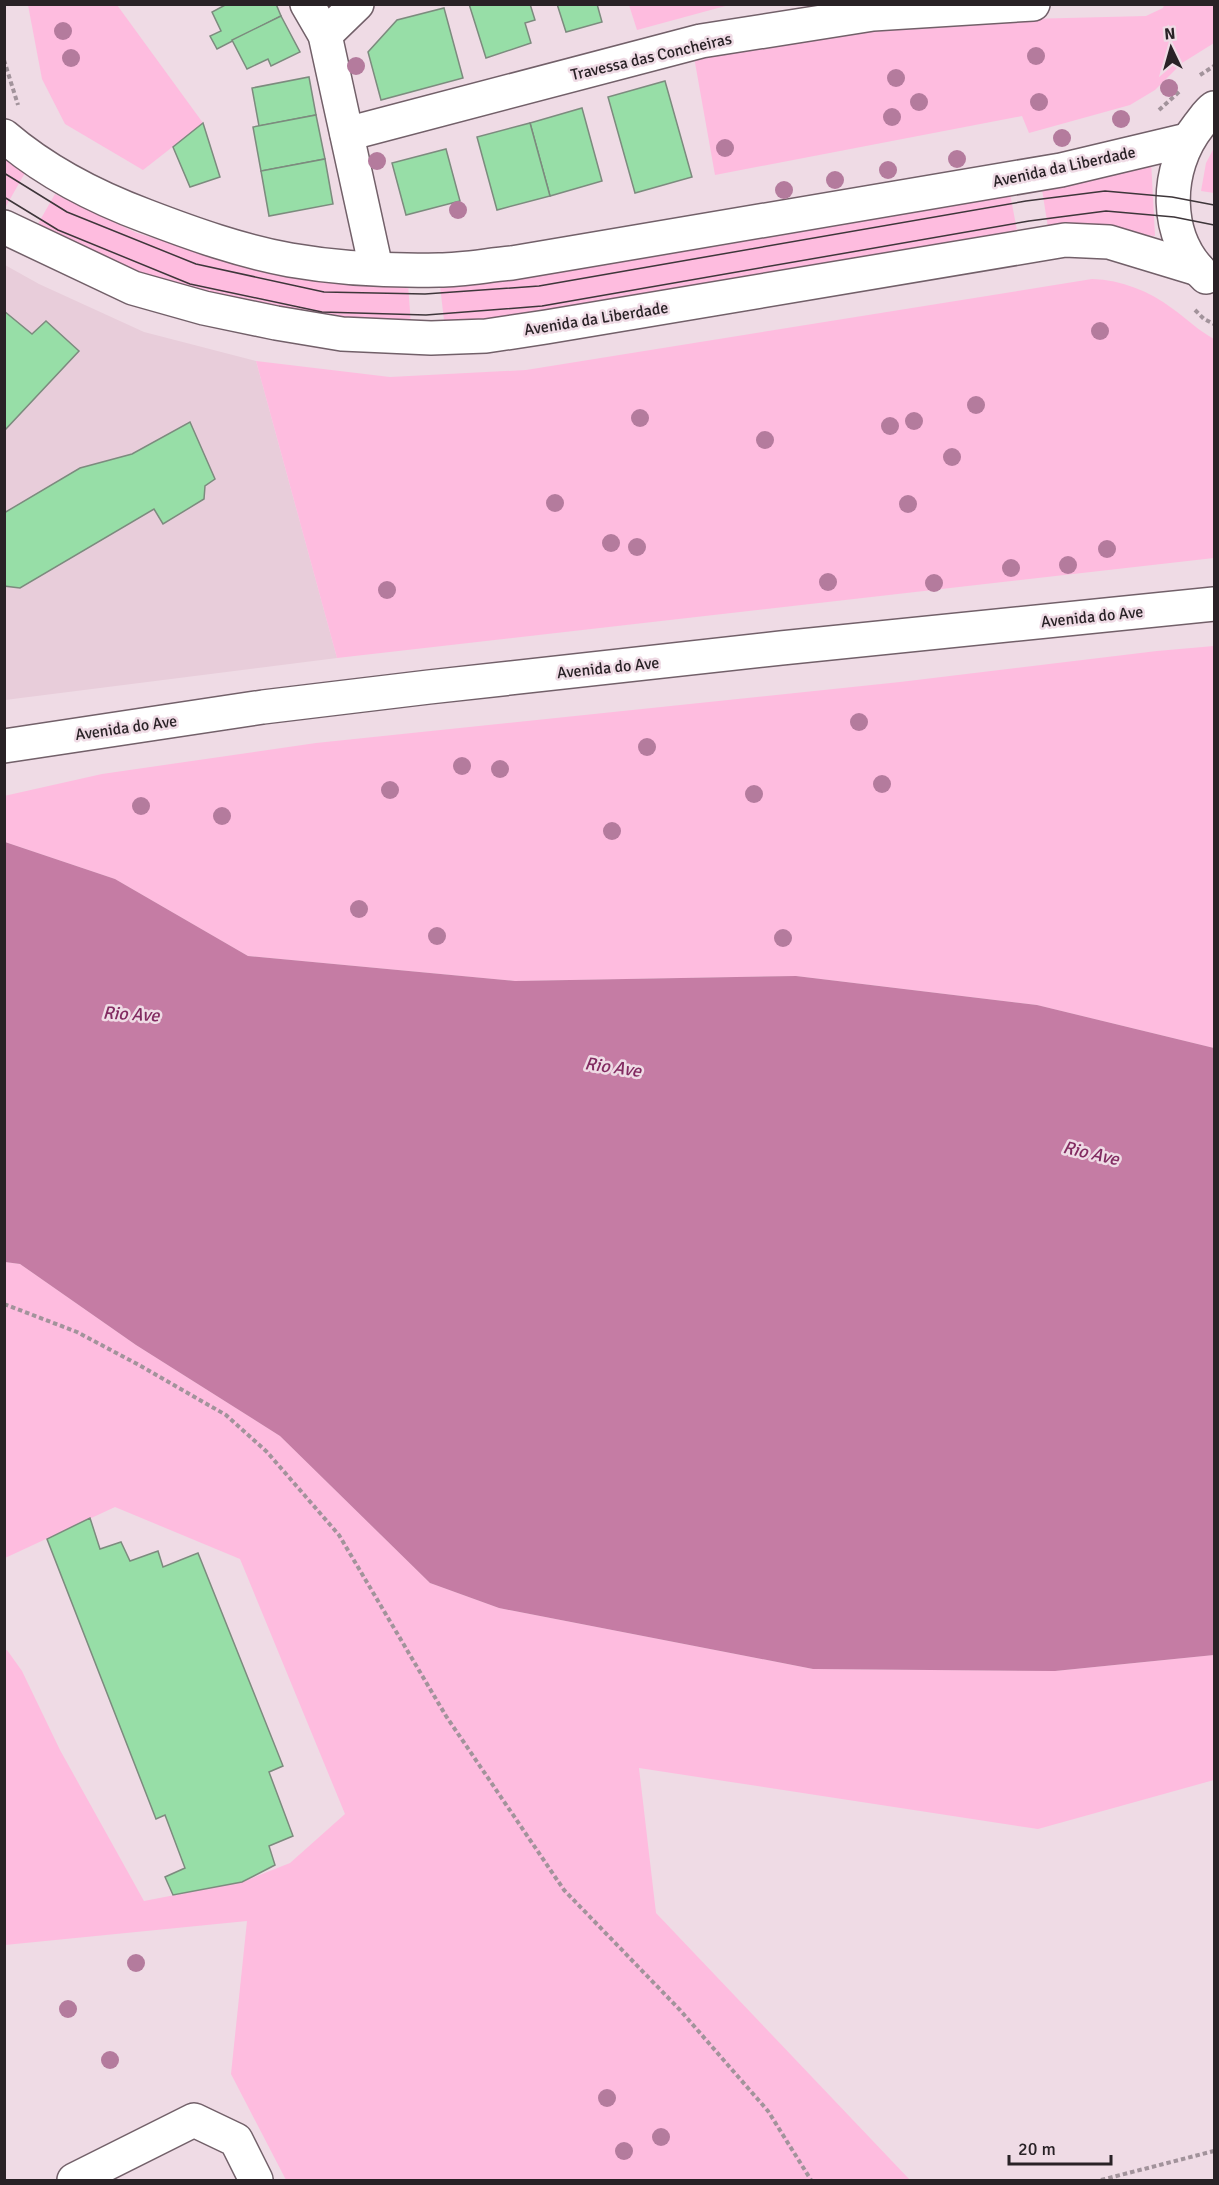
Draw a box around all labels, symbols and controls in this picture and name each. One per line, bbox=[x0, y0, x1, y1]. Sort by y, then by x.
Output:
north arrow bbox=[1141, 18, 1201, 78]
text: N bbox=[1163, 24, 1176, 45]
street label: Travessa das Concheiras bbox=[569, 29, 734, 85]
street label: Avenida da Liberdade bbox=[991, 142, 1137, 192]
street label: Avenida da Liberdade bbox=[523, 298, 670, 340]
street label: Avenida do Ave bbox=[1040, 602, 1144, 632]
street label: Avenida do Ave bbox=[556, 653, 660, 683]
street label: Avenida do Ave bbox=[74, 711, 178, 745]
water label: Rio Ave bbox=[102, 1002, 161, 1027]
water label: Rio Ave bbox=[583, 1052, 644, 1082]
water label: Rio Ave bbox=[1061, 1136, 1122, 1170]
scale bar bbox=[1009, 2128, 1111, 2166]
text: 20 m bbox=[1018, 2138, 1056, 2160]

